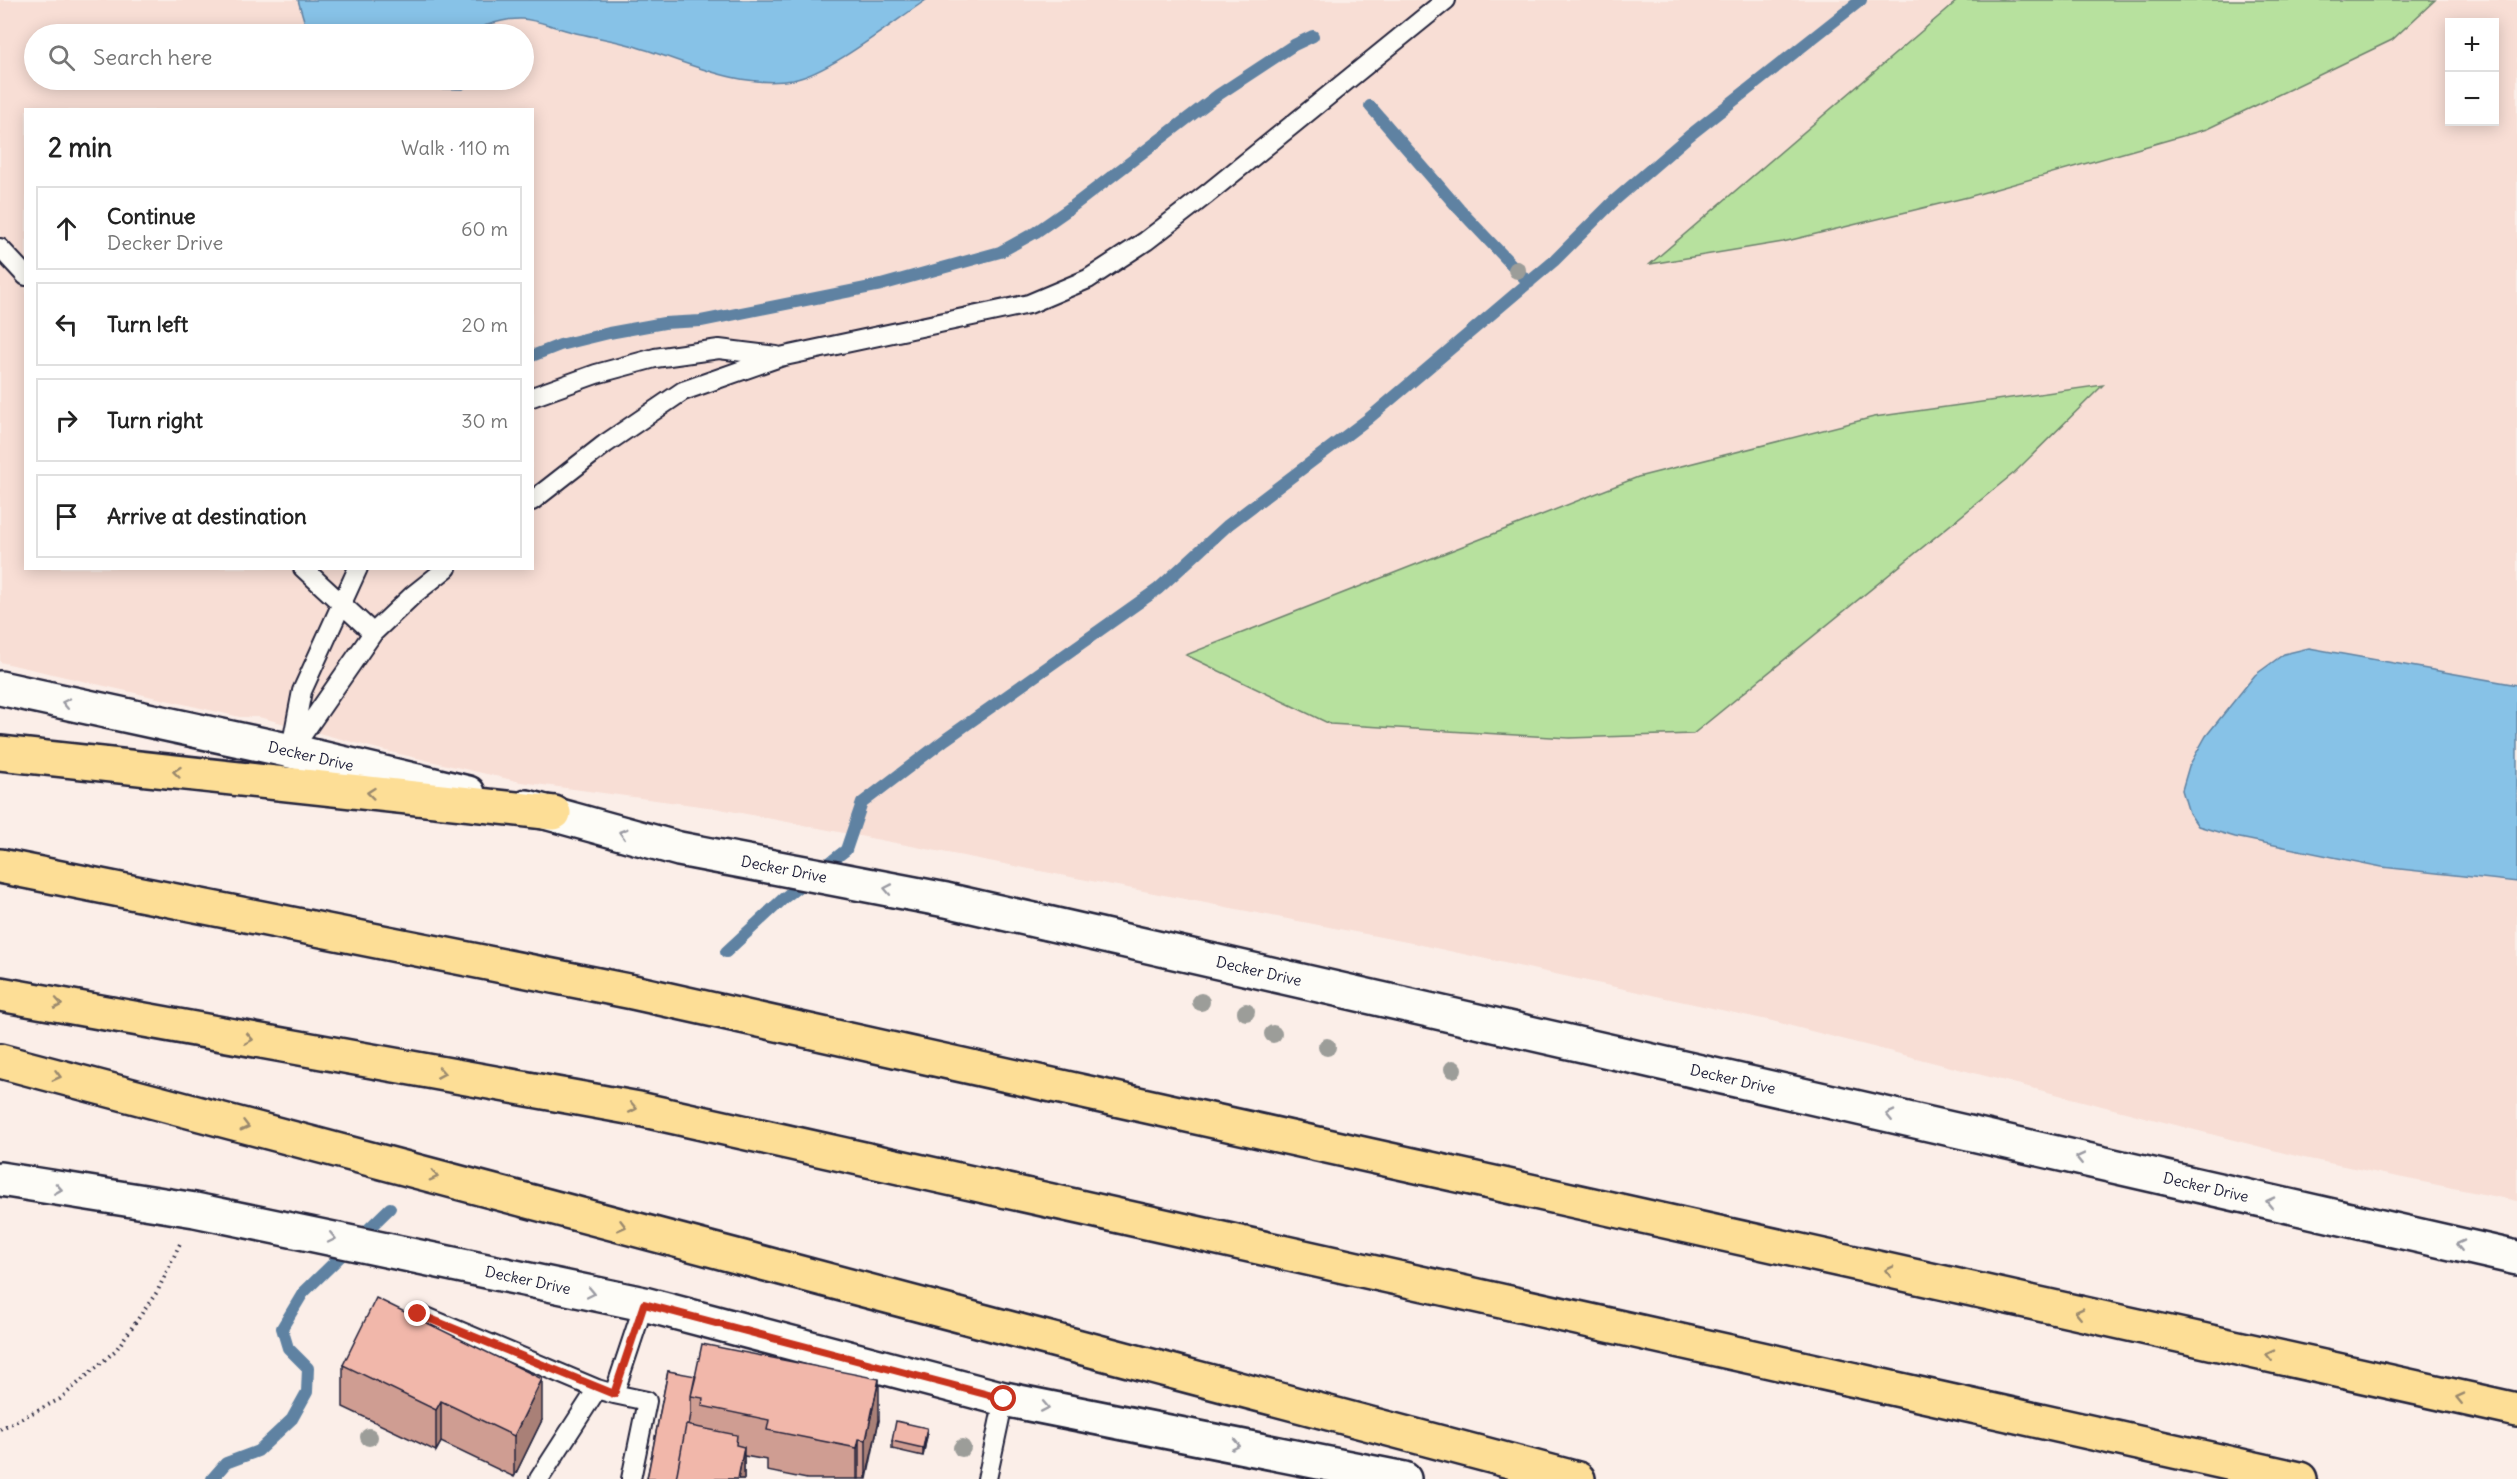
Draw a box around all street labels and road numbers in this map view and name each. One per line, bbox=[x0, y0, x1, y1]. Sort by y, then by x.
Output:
street label: Decker Drive bbox=[266, 737, 356, 775]
street label: Decker Drive bbox=[739, 851, 829, 887]
street label: Decker Drive bbox=[1214, 952, 1304, 990]
street label: Decker Drive bbox=[1688, 1060, 1778, 1098]
street label: Decker Drive bbox=[2161, 1168, 2251, 1206]
street label: Decker Drive bbox=[483, 1262, 573, 1298]

